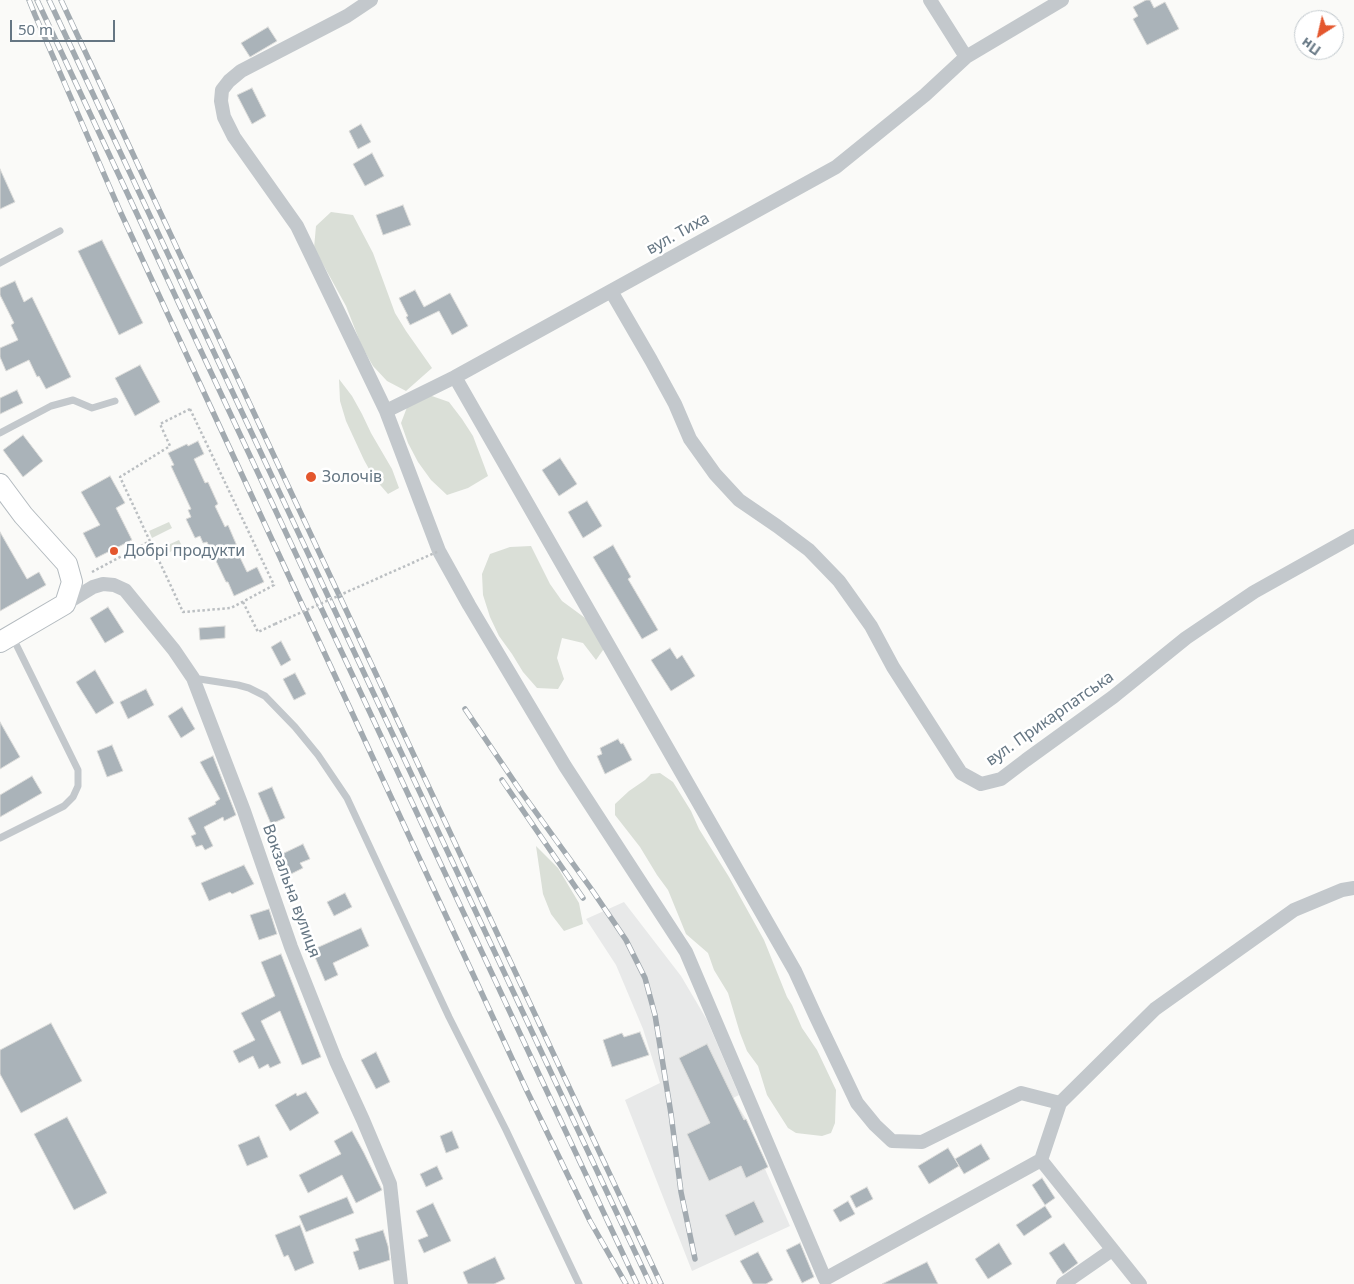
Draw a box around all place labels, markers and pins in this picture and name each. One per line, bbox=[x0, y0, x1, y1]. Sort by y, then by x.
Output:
place label: Золочів bbox=[322, 467, 382, 487]
marker: Золочів bbox=[304, 470, 318, 484]
place label: Добрі продукти bbox=[124, 541, 245, 561]
marker: Добрі продукти bbox=[108, 545, 120, 557]

